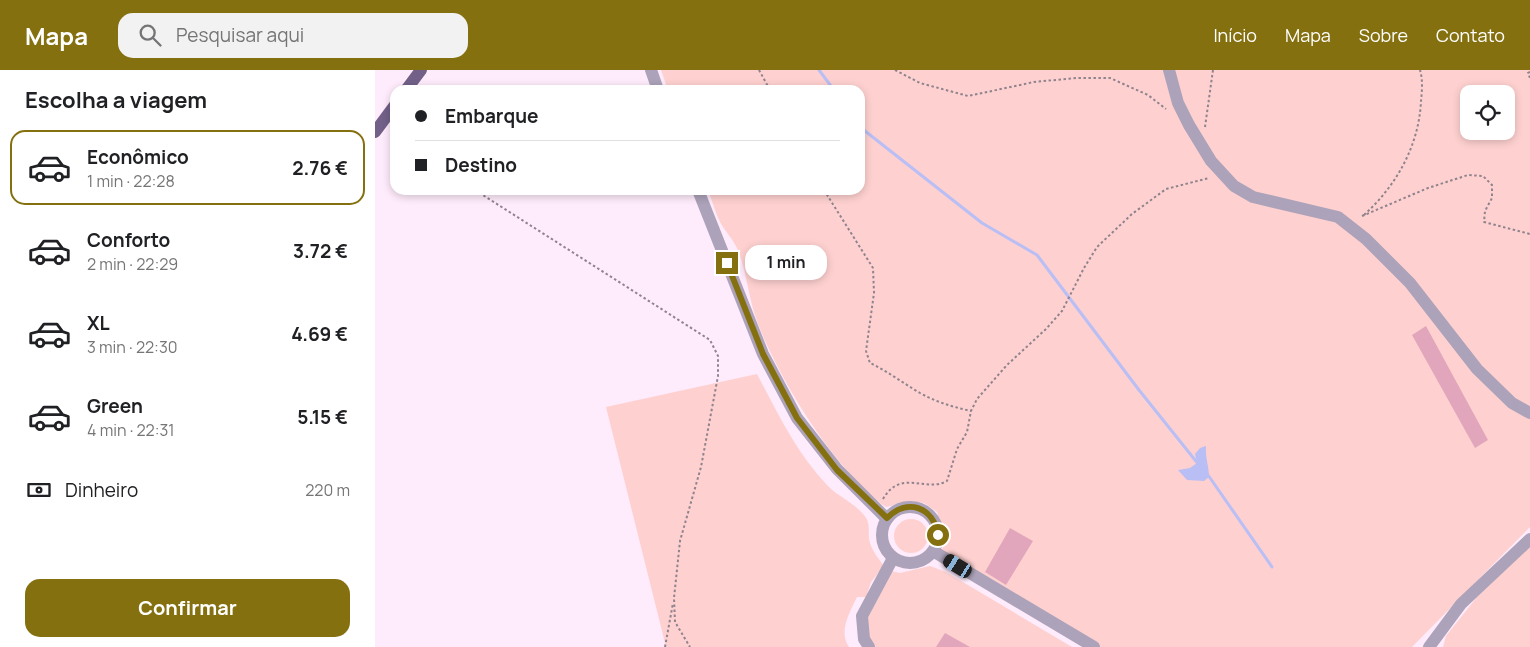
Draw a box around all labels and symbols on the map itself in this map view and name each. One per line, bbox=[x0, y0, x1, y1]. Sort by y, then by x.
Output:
callout: 1 min bbox=[745, 246, 827, 280]
route end bbox=[716, 252, 738, 274]
route start bbox=[927, 524, 949, 546]
car bbox=[941, 552, 974, 580]

